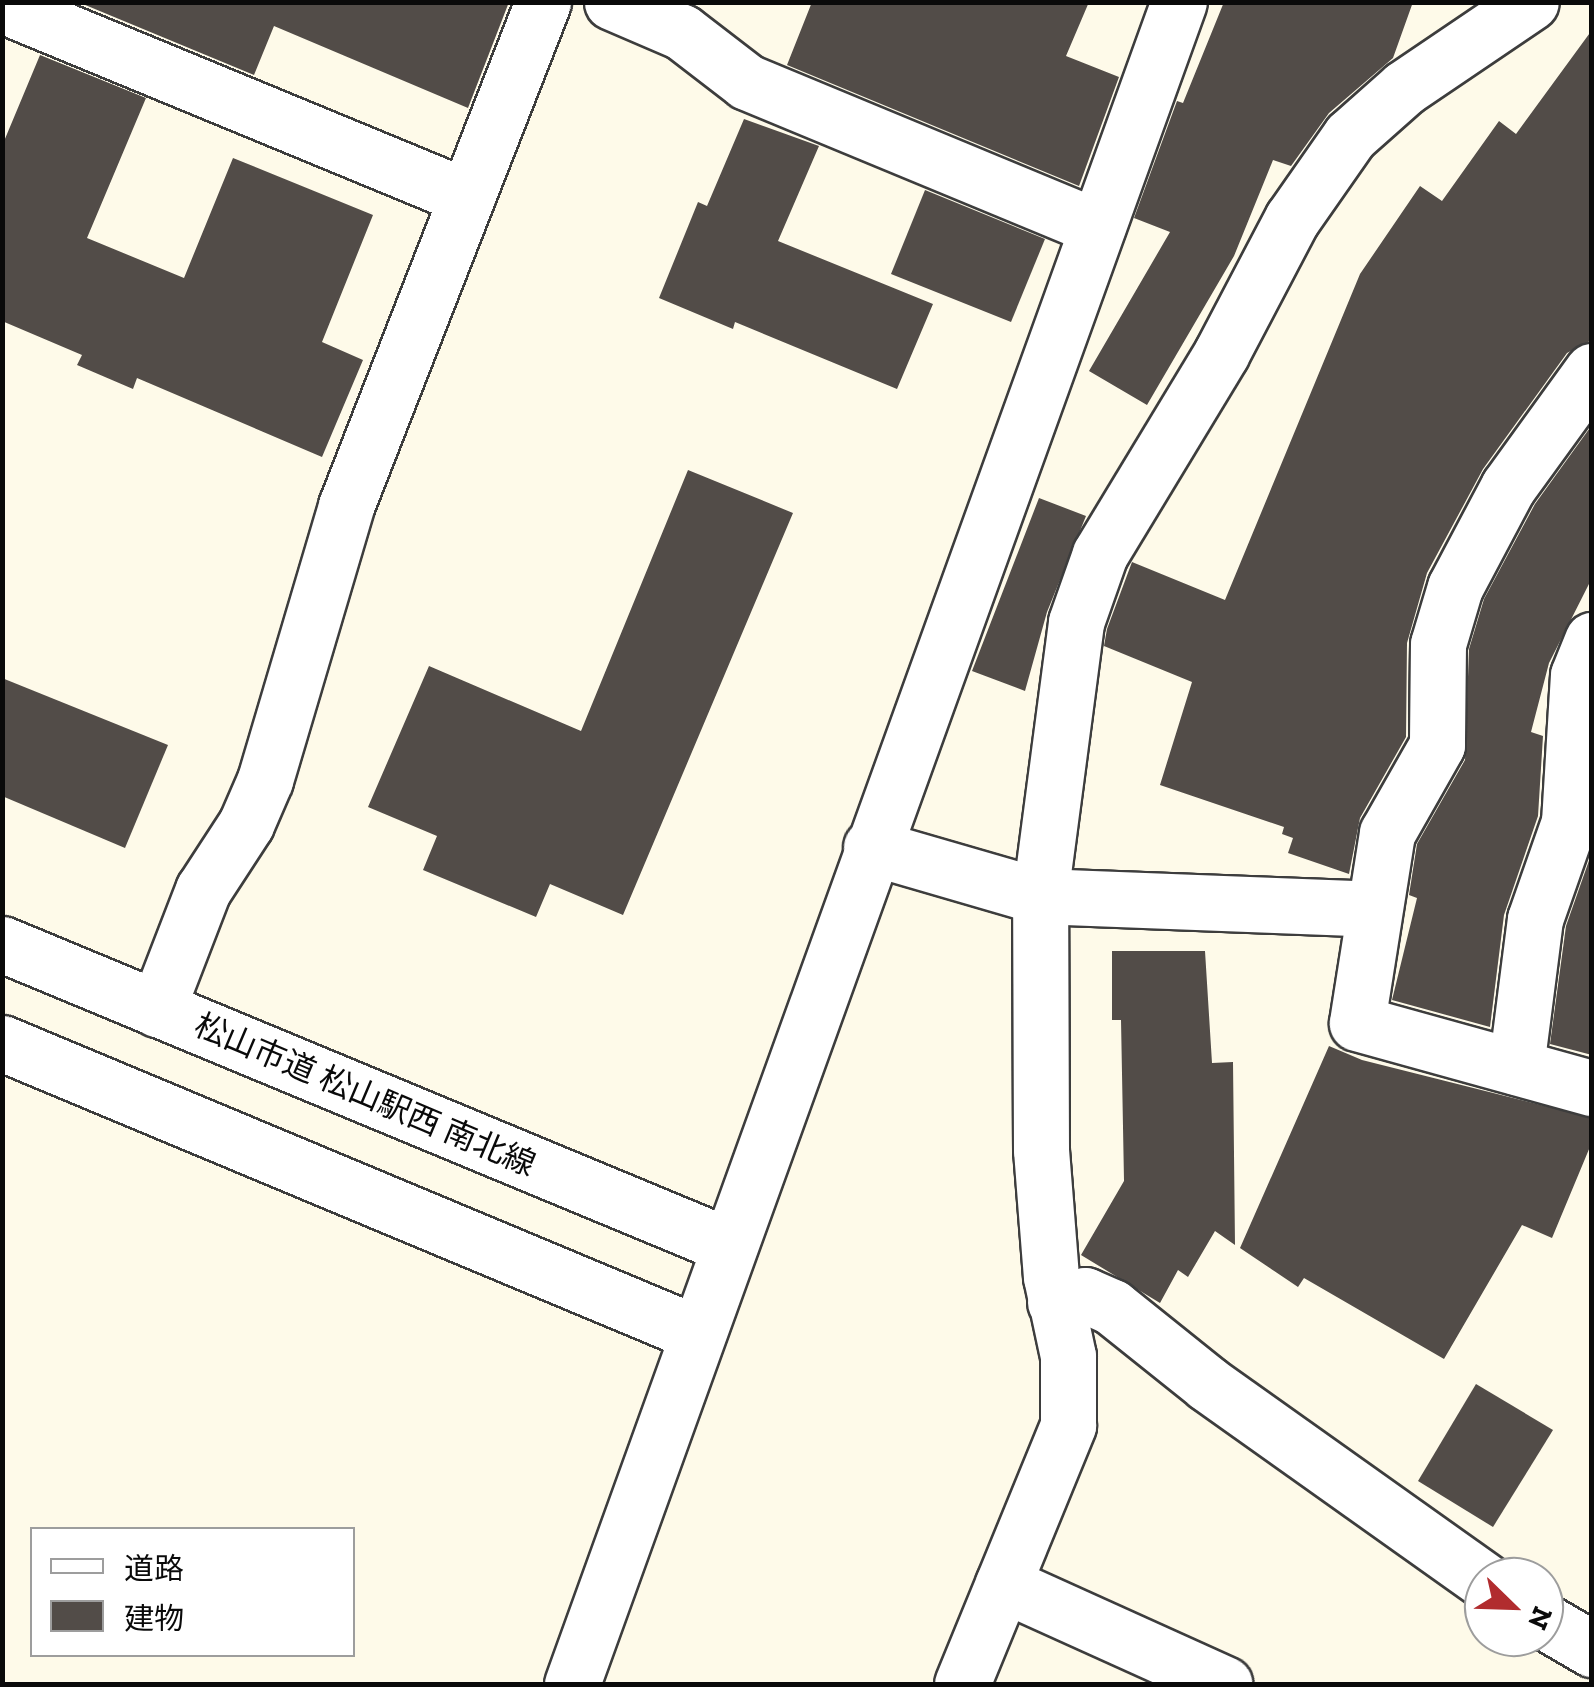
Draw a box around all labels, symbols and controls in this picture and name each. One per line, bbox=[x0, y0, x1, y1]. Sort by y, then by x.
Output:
street label: 松山市道 松山駅西 南北線 bbox=[189, 1006, 541, 1184]
legend bbox=[30, 1527, 355, 1657]
text: 道路 bbox=[124, 1551, 184, 1587]
north arrow bbox=[1464, 1557, 1564, 1657]
text: 建物 bbox=[124, 1601, 184, 1637]
text: N bbox=[1521, 1602, 1560, 1634]

